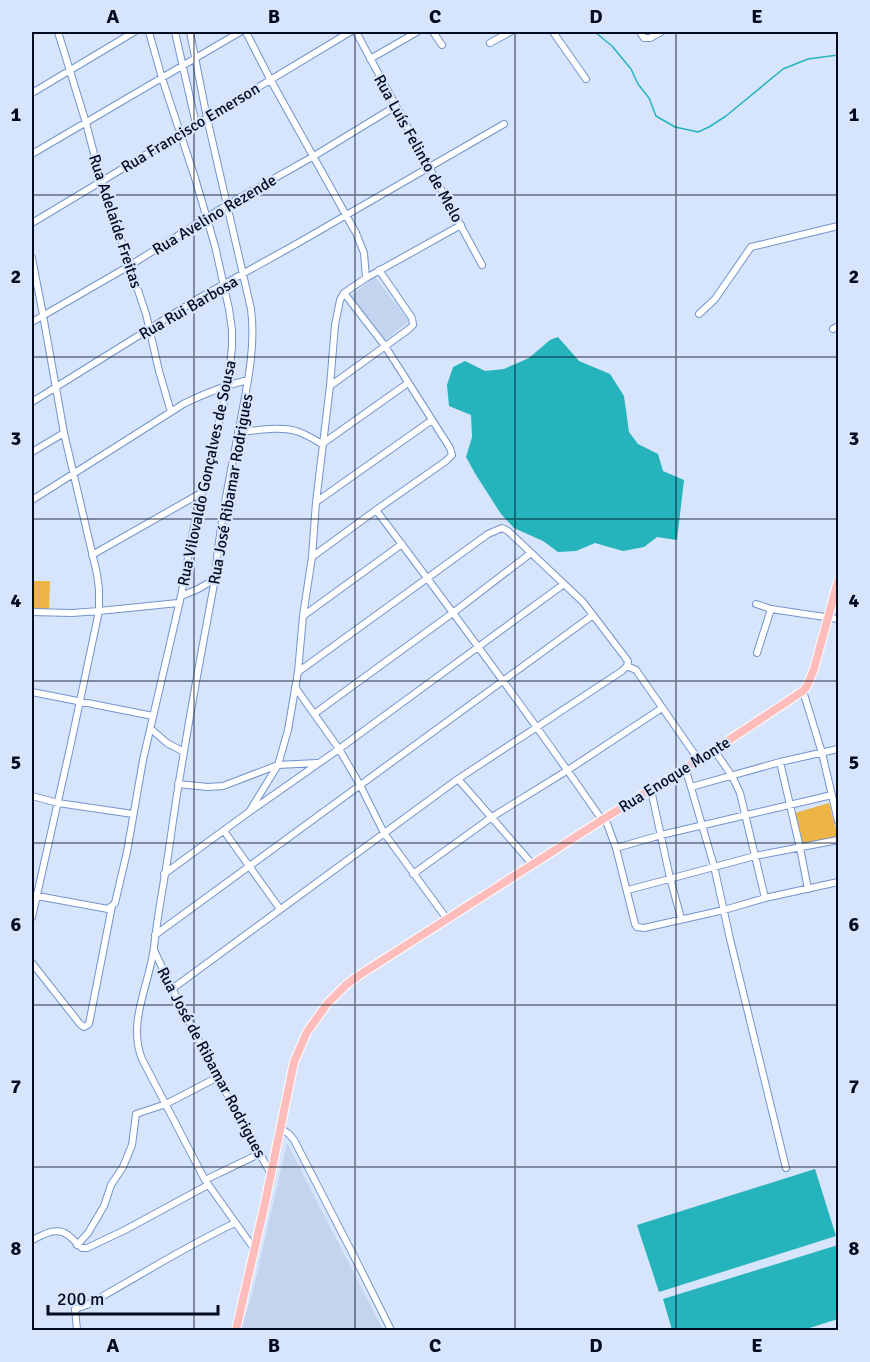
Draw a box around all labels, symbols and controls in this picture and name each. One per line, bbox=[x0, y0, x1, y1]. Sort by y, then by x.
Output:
text: A bbox=[107, 4, 120, 29]
text: B bbox=[268, 4, 280, 29]
text: C bbox=[429, 4, 441, 29]
text: D bbox=[589, 4, 603, 29]
text: E bbox=[751, 4, 763, 29]
street label: Rua Luís Felinto de Melo bbox=[369, 71, 467, 226]
street label: Rua Francisco Emerson bbox=[118, 79, 264, 177]
text: 1 bbox=[11, 102, 22, 127]
text: 1 bbox=[849, 102, 860, 127]
street label: Rua Adelaíde Freitas bbox=[84, 152, 146, 291]
street label: Rua Avelino Rezende bbox=[149, 170, 280, 260]
text: 2 bbox=[11, 264, 21, 289]
text: 2 bbox=[849, 264, 859, 289]
street label: Rua Rui Barbosa bbox=[135, 271, 242, 344]
street label: Rua Vilovaldo Gonçalves de Sousa bbox=[173, 358, 241, 588]
street label: Rua José Ribamar Rodrigues bbox=[204, 392, 258, 586]
text: 3 bbox=[11, 426, 21, 451]
text: 3 bbox=[849, 426, 859, 451]
text: 4 bbox=[11, 588, 22, 613]
text: 4 bbox=[849, 588, 860, 613]
street label: Rua Enoque Monte bbox=[615, 732, 734, 817]
text: 5 bbox=[11, 750, 21, 775]
text: 5 bbox=[849, 750, 859, 775]
text: 6 bbox=[11, 912, 22, 937]
text: 6 bbox=[849, 912, 860, 937]
street label: Rua José de Ribamar Rodrigues bbox=[152, 964, 270, 1161]
text: 7 bbox=[11, 1074, 22, 1099]
text: 7 bbox=[849, 1074, 860, 1099]
text: 8 bbox=[11, 1236, 22, 1261]
text: 8 bbox=[849, 1236, 860, 1261]
scale bar bbox=[48, 1278, 218, 1316]
text: 200 m bbox=[57, 1288, 104, 1310]
text: A bbox=[107, 1333, 120, 1358]
text: B bbox=[268, 1333, 280, 1358]
text: C bbox=[429, 1333, 441, 1358]
text: D bbox=[589, 1333, 603, 1358]
text: E bbox=[751, 1333, 763, 1358]

